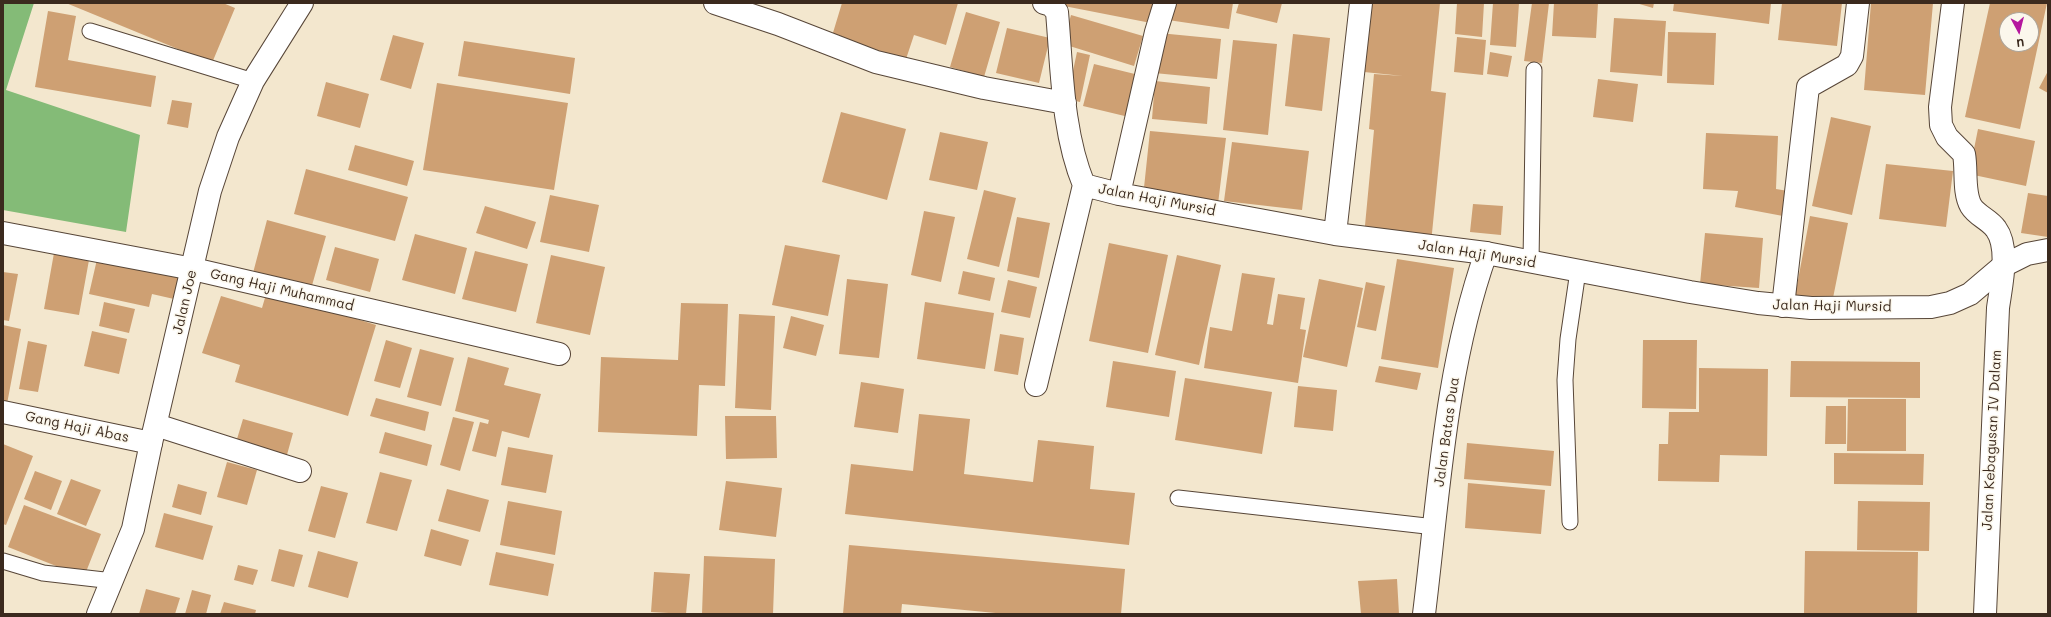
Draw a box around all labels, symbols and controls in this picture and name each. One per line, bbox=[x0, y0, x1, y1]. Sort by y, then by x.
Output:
north arrow bbox=[1999, 12, 2039, 52]
text: U bbox=[2016, 35, 2025, 51]
street label: Jalan Haji Mursid bbox=[1097, 180, 1217, 220]
street label: Jalan Haji Mursid bbox=[1417, 236, 1537, 272]
street label: Gang Haji Muhammad bbox=[209, 265, 355, 315]
street label: Jalan Joe bbox=[169, 268, 201, 336]
street label: Jalan Haji Mursid bbox=[1772, 297, 1892, 315]
street label: Jalan Kebagusan IV Dalam bbox=[1979, 349, 2005, 531]
street label: Jalan Batas Dua bbox=[1431, 376, 1463, 488]
street label: Gang Haji Abas bbox=[24, 408, 130, 446]

